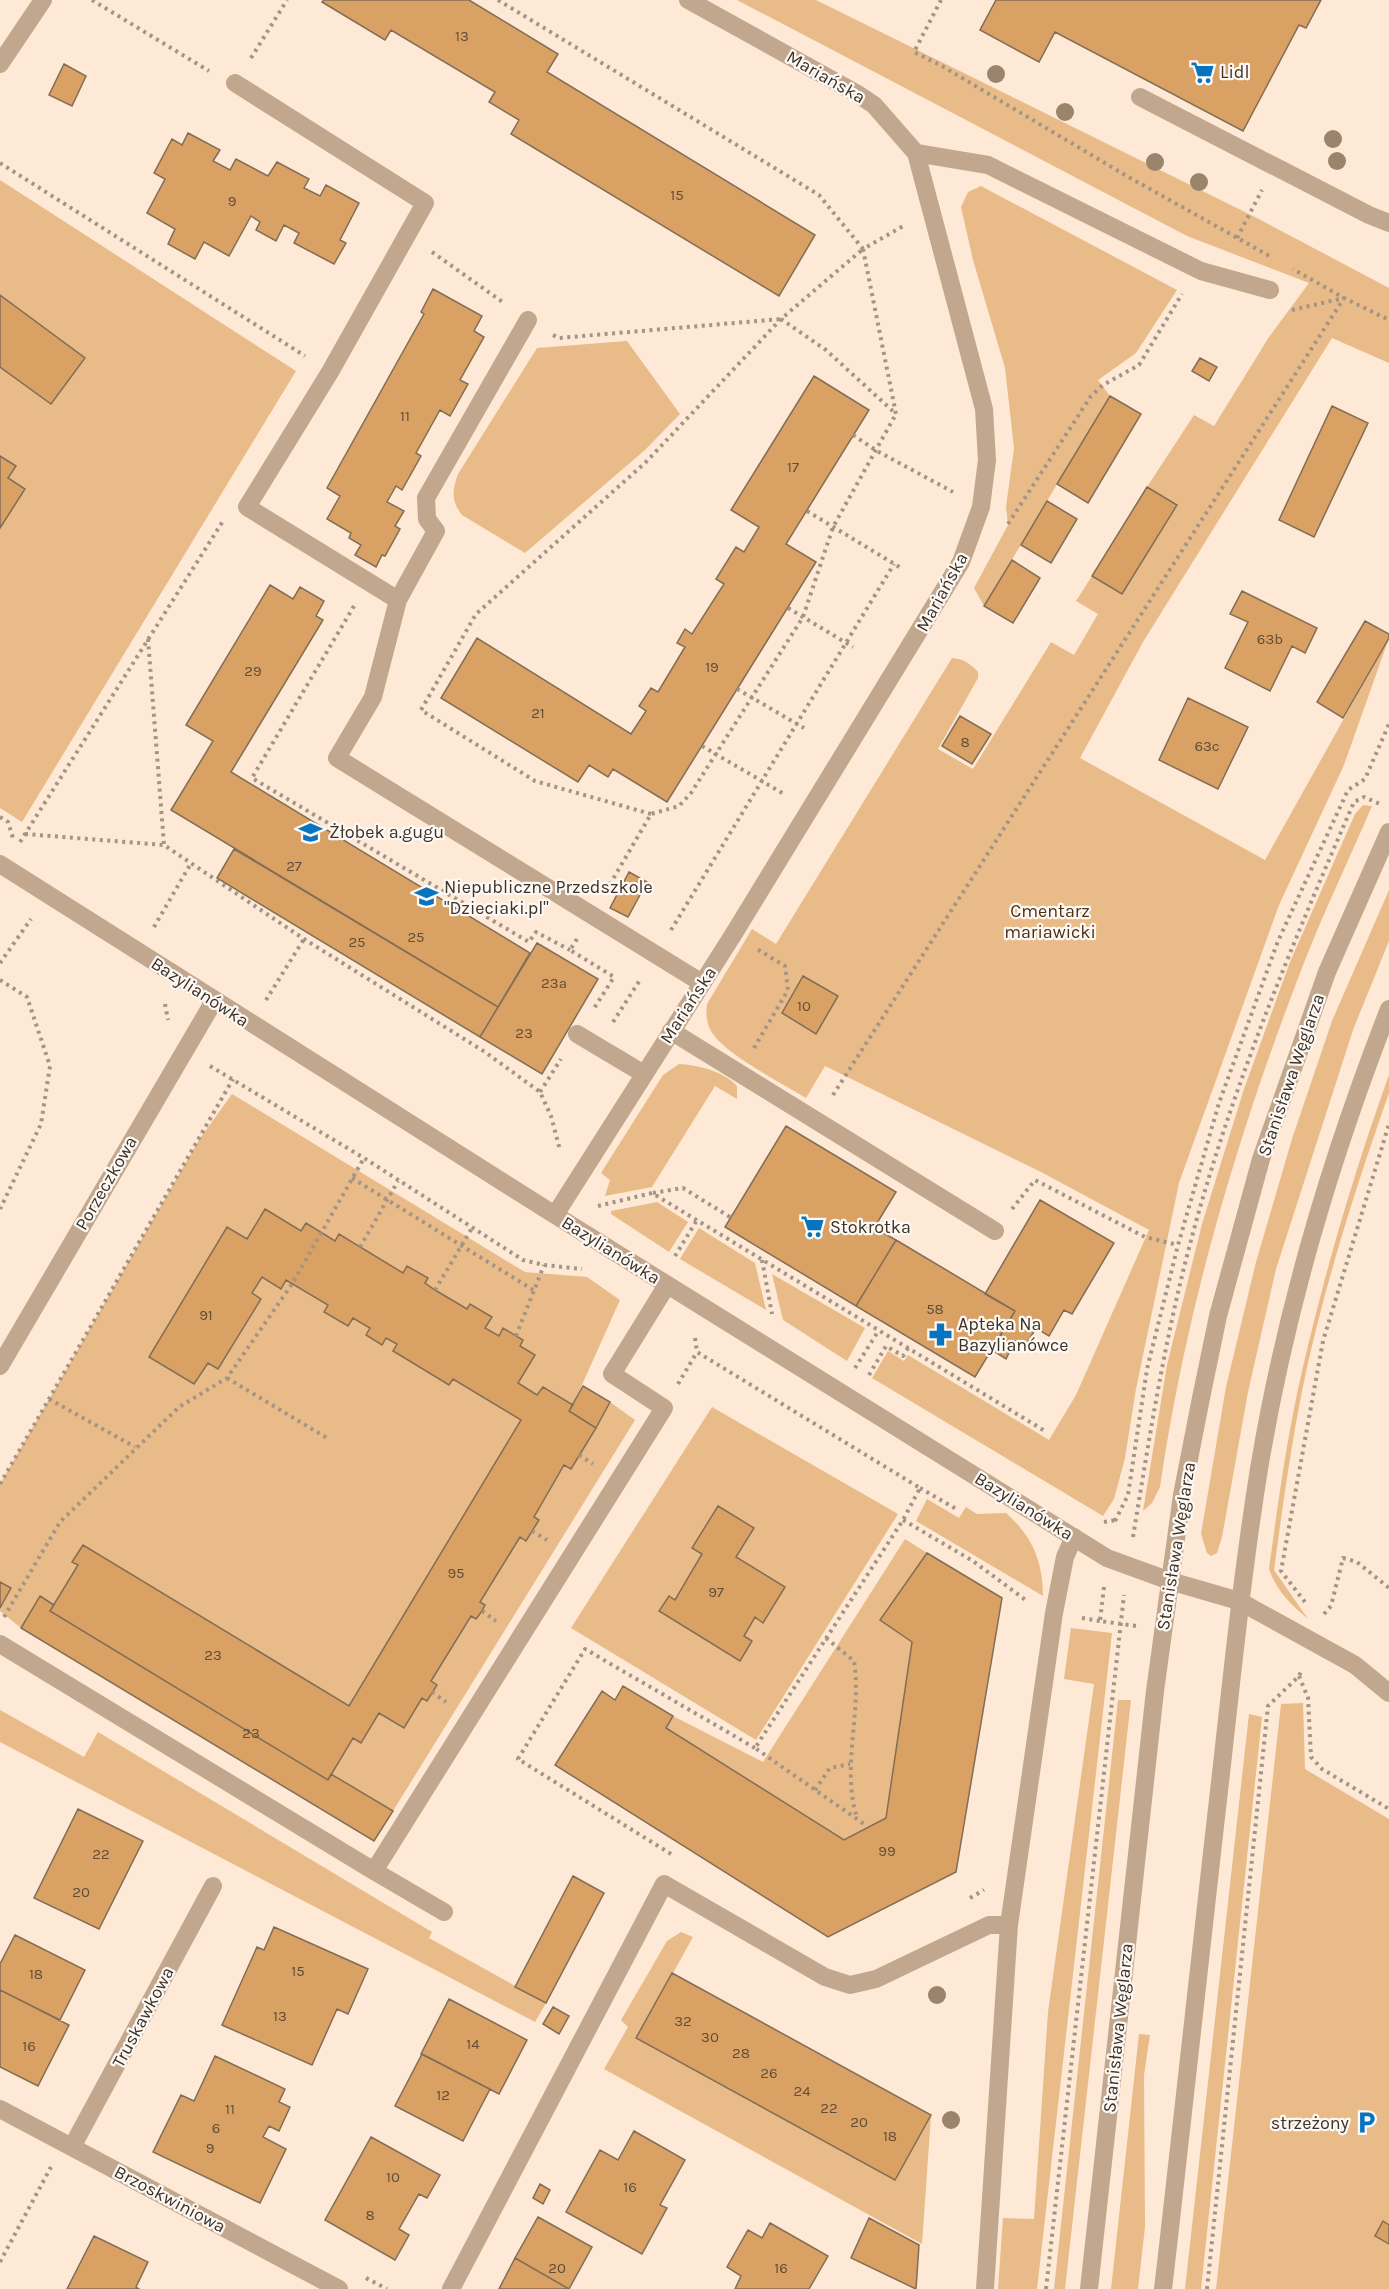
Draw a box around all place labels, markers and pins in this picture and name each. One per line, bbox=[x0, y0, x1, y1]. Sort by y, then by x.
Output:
supermarket icon: Lidl bbox=[1189, 59, 1215, 85]
place label: Lidl bbox=[1220, 61, 1249, 83]
school or university icon: Żłobek a.gugu bbox=[298, 819, 324, 845]
place label: Żłobek a.gugu bbox=[329, 821, 444, 843]
place label: Niepubliczne Przedszkole "Dzieciaki.pl" bbox=[444, 876, 653, 919]
school or university icon: Niepubliczne Przedszkole "Dzieciaki.pl" bbox=[413, 884, 439, 910]
supermarket icon: Stokrotka bbox=[799, 1214, 825, 1240]
place label: Stokrotka bbox=[830, 1216, 911, 1238]
place label: Apteka Na Bazylianówce bbox=[958, 1313, 1069, 1356]
pharmacy icon: Apteka Na Bazylianówce bbox=[927, 1321, 953, 1347]
parking icon: strzeżony bbox=[1354, 2110, 1380, 2136]
place label: strzeżony bbox=[1271, 2112, 1350, 2134]

